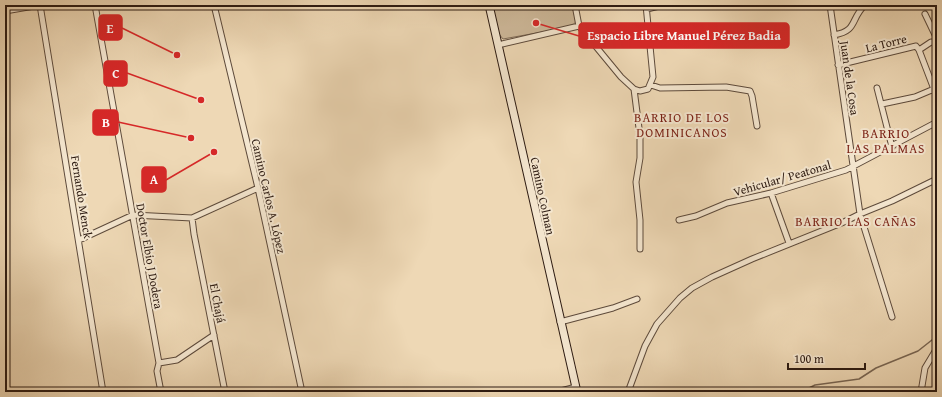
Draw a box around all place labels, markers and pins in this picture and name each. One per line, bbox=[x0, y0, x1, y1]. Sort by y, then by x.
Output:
callout: E bbox=[99, 15, 122, 40]
callout: Espacio Libre Manuel Pérez Badia bbox=[579, 23, 789, 48]
callout: C bbox=[104, 61, 127, 86]
callout: B bbox=[93, 110, 118, 135]
callout: A bbox=[142, 167, 166, 192]

